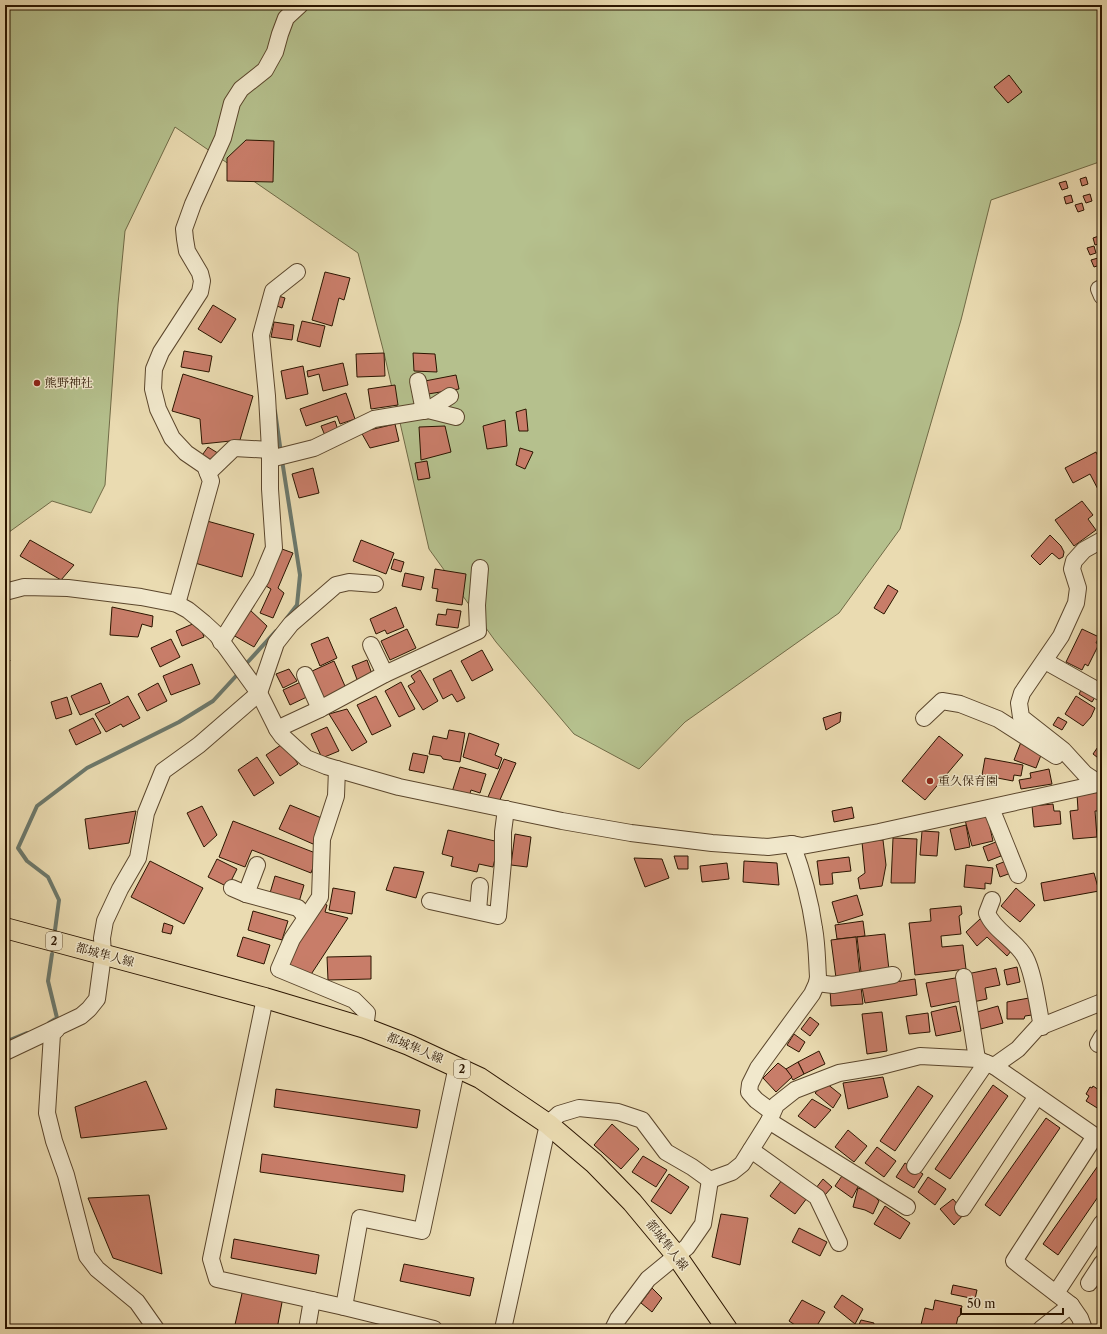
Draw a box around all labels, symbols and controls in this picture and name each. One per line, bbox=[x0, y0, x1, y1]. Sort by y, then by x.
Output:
place label: 熊野神社 bbox=[45, 375, 93, 390]
marker: 熊野神社 bbox=[32, 378, 42, 388]
place label: 重久保育園 bbox=[938, 773, 998, 788]
marker: 重久保育園 bbox=[925, 776, 935, 786]
road number: 2 bbox=[46, 932, 62, 950]
street label: 都城隼人線 bbox=[74, 940, 136, 970]
street label: 都城隼人線 bbox=[385, 1029, 446, 1066]
road number: 2 bbox=[454, 1060, 470, 1078]
street label: 都城隼人線 bbox=[643, 1216, 692, 1273]
scale bar bbox=[961, 1290, 1063, 1316]
text: 50 m bbox=[967, 1296, 996, 1311]

